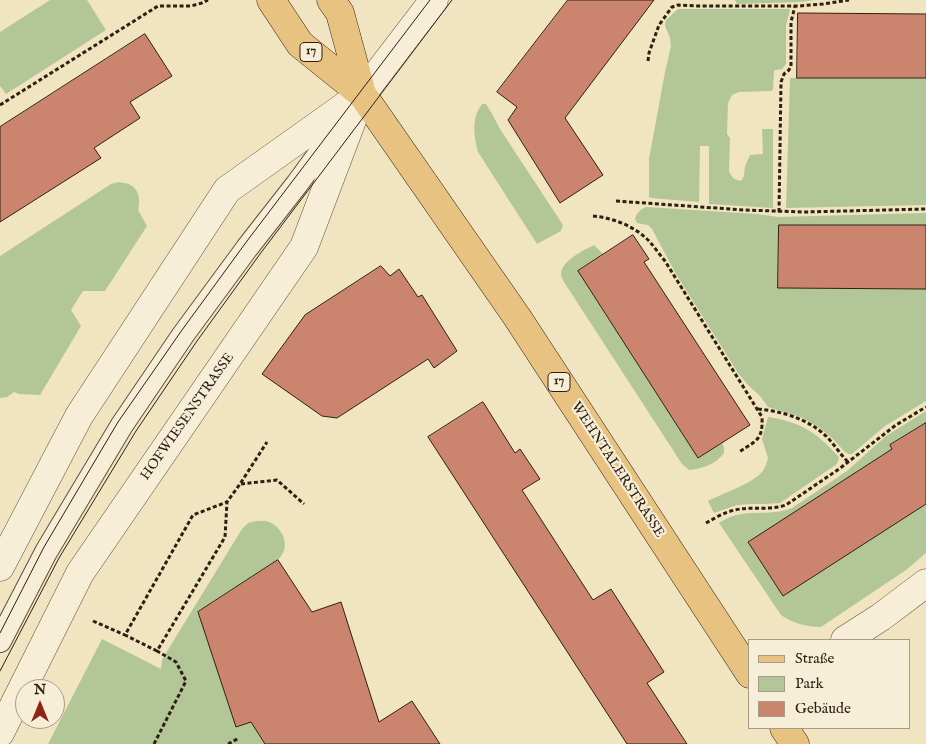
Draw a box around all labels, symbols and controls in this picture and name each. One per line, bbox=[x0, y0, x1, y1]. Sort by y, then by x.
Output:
road number: 17 bbox=[300, 42, 322, 62]
street label: HOFWIESENSTRASSE bbox=[138, 350, 238, 484]
road number: 17 bbox=[548, 372, 570, 392]
street label: WEHNTALERSTRASSE bbox=[567, 399, 667, 541]
legend bbox=[748, 639, 911, 729]
text: Straße bbox=[795, 649, 834, 668]
text: Park bbox=[795, 674, 824, 693]
north arrow bbox=[15, 679, 65, 729]
text: N bbox=[34, 681, 46, 699]
text: Gebäude bbox=[795, 699, 851, 718]

